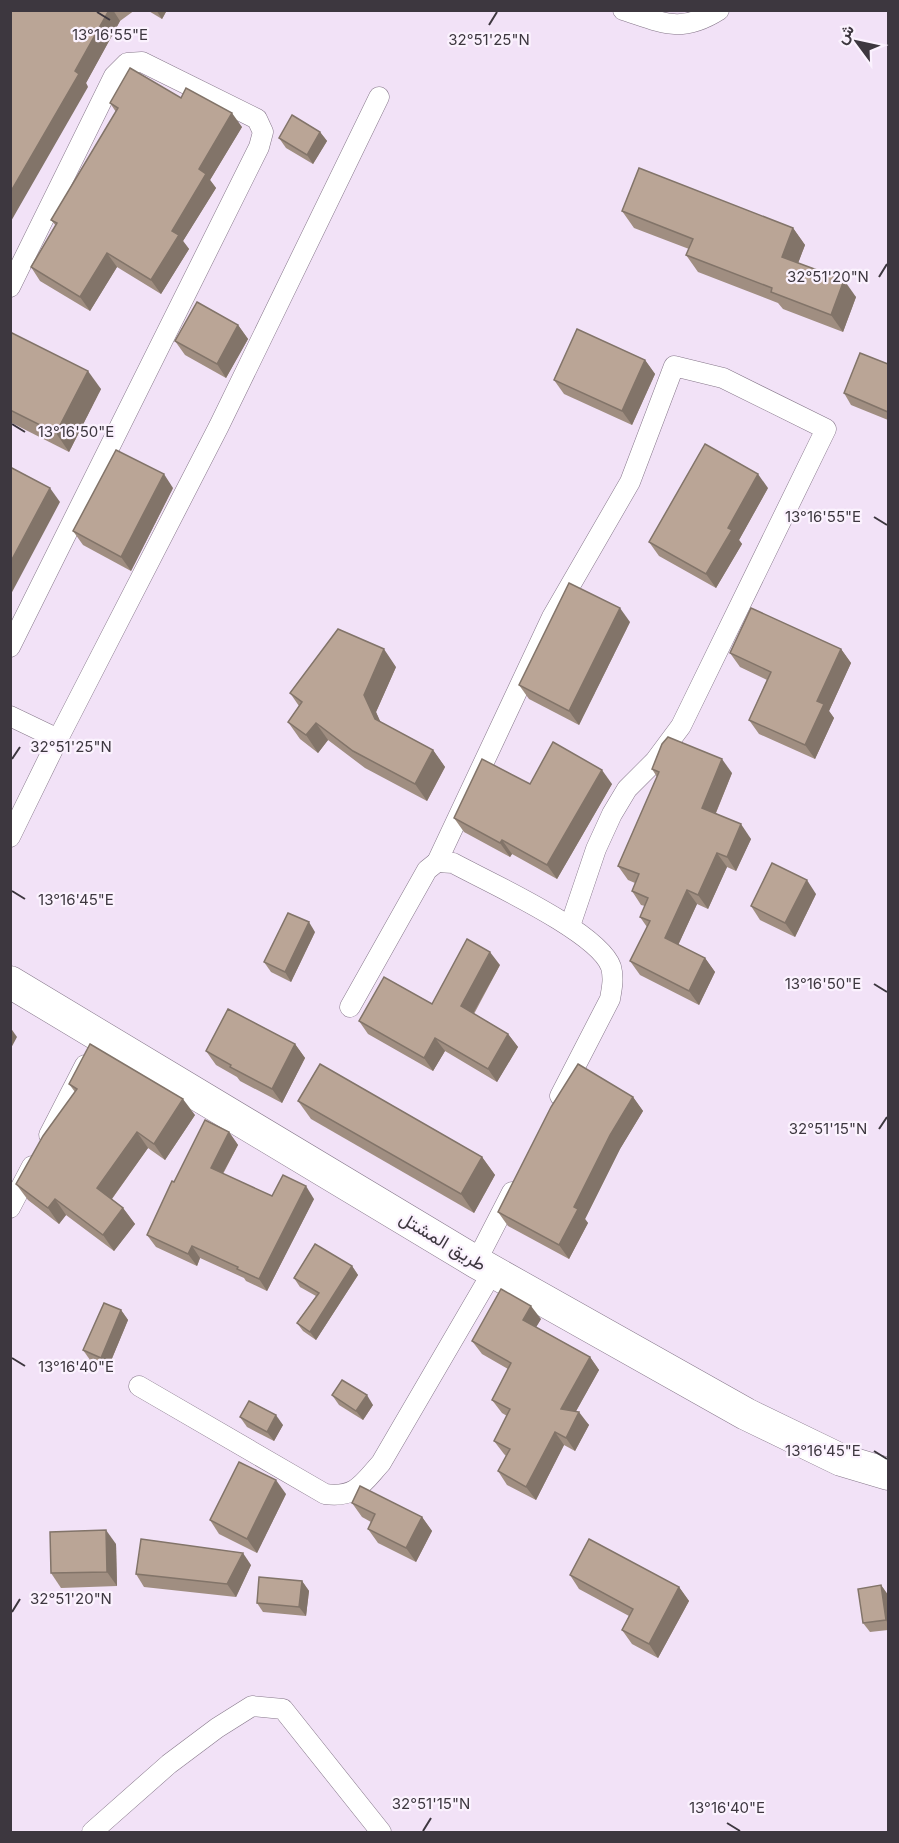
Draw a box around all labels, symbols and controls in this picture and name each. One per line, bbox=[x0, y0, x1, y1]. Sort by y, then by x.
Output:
north arrow bbox=[827, 12, 887, 72]
text: ش bbox=[831, 20, 858, 47]
text: 13°16'55"E bbox=[72, 25, 148, 44]
text: 32°51'25"N bbox=[448, 30, 530, 49]
text: 32°51'20"N bbox=[787, 267, 869, 286]
text: 13°16'50"E bbox=[38, 422, 114, 441]
text: 13°16'55"E bbox=[785, 507, 861, 526]
text: 32°51'25"N bbox=[30, 737, 112, 756]
text: 13°16'45"E bbox=[38, 890, 114, 909]
text: 13°16'50"E bbox=[785, 974, 861, 993]
text: 32°51'15"N bbox=[789, 1119, 867, 1138]
street label: طريق المشتل bbox=[395, 1207, 490, 1276]
text: 13°16'40"E bbox=[38, 1357, 114, 1376]
text: 13°16'45"E bbox=[785, 1441, 861, 1460]
text: 32°51'20"N bbox=[30, 1589, 112, 1608]
text: 32°51'15"N bbox=[392, 1794, 470, 1813]
text: 13°16'40"E bbox=[689, 1798, 765, 1817]

